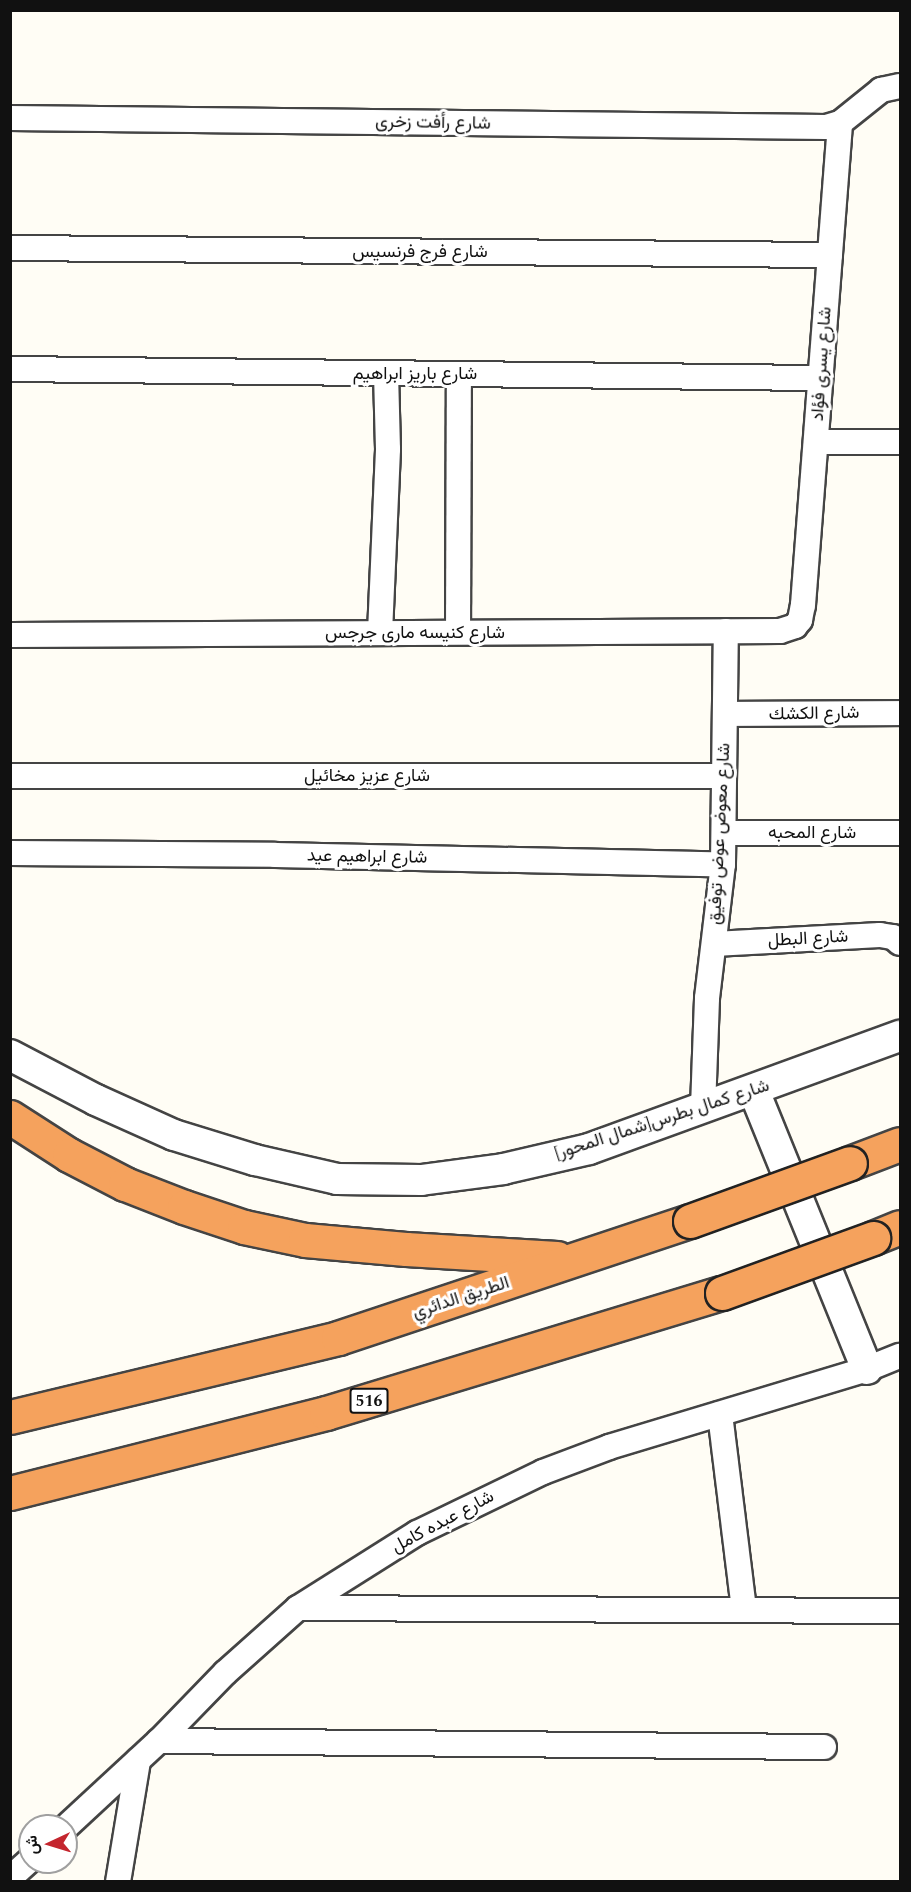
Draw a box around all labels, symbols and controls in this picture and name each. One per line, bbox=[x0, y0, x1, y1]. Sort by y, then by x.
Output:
street label: شارع رأفت زخرى bbox=[375, 111, 491, 135]
street label: شارع فرج فرنسيس bbox=[352, 241, 488, 263]
street label: شارع يسرى فؤاد bbox=[807, 306, 837, 422]
street label: شارع باريز ابراهيم bbox=[353, 363, 477, 385]
street label: شارع كنيسه مارى جرجس bbox=[325, 622, 505, 644]
street label: شارع الكشك bbox=[768, 702, 860, 726]
street label: شارع معوض عوض توفيق bbox=[704, 743, 736, 925]
street label: شارع عزيز مخائيل bbox=[304, 765, 430, 787]
street label: شارع المحبه bbox=[768, 822, 856, 844]
street label: شارع ابراهيم عيد bbox=[307, 845, 427, 869]
street label: شارع البطل bbox=[767, 926, 849, 952]
street label: شارع كمال بطرس[شمال المحور] bbox=[552, 1075, 772, 1165]
street label: الطريق الدائري bbox=[410, 1272, 512, 1324]
road number: 516 bbox=[350, 1388, 388, 1414]
street label: شارع عبده كامل bbox=[388, 1486, 498, 1558]
north arrow bbox=[18, 1814, 78, 1874]
text: ش bbox=[19, 1835, 45, 1856]

